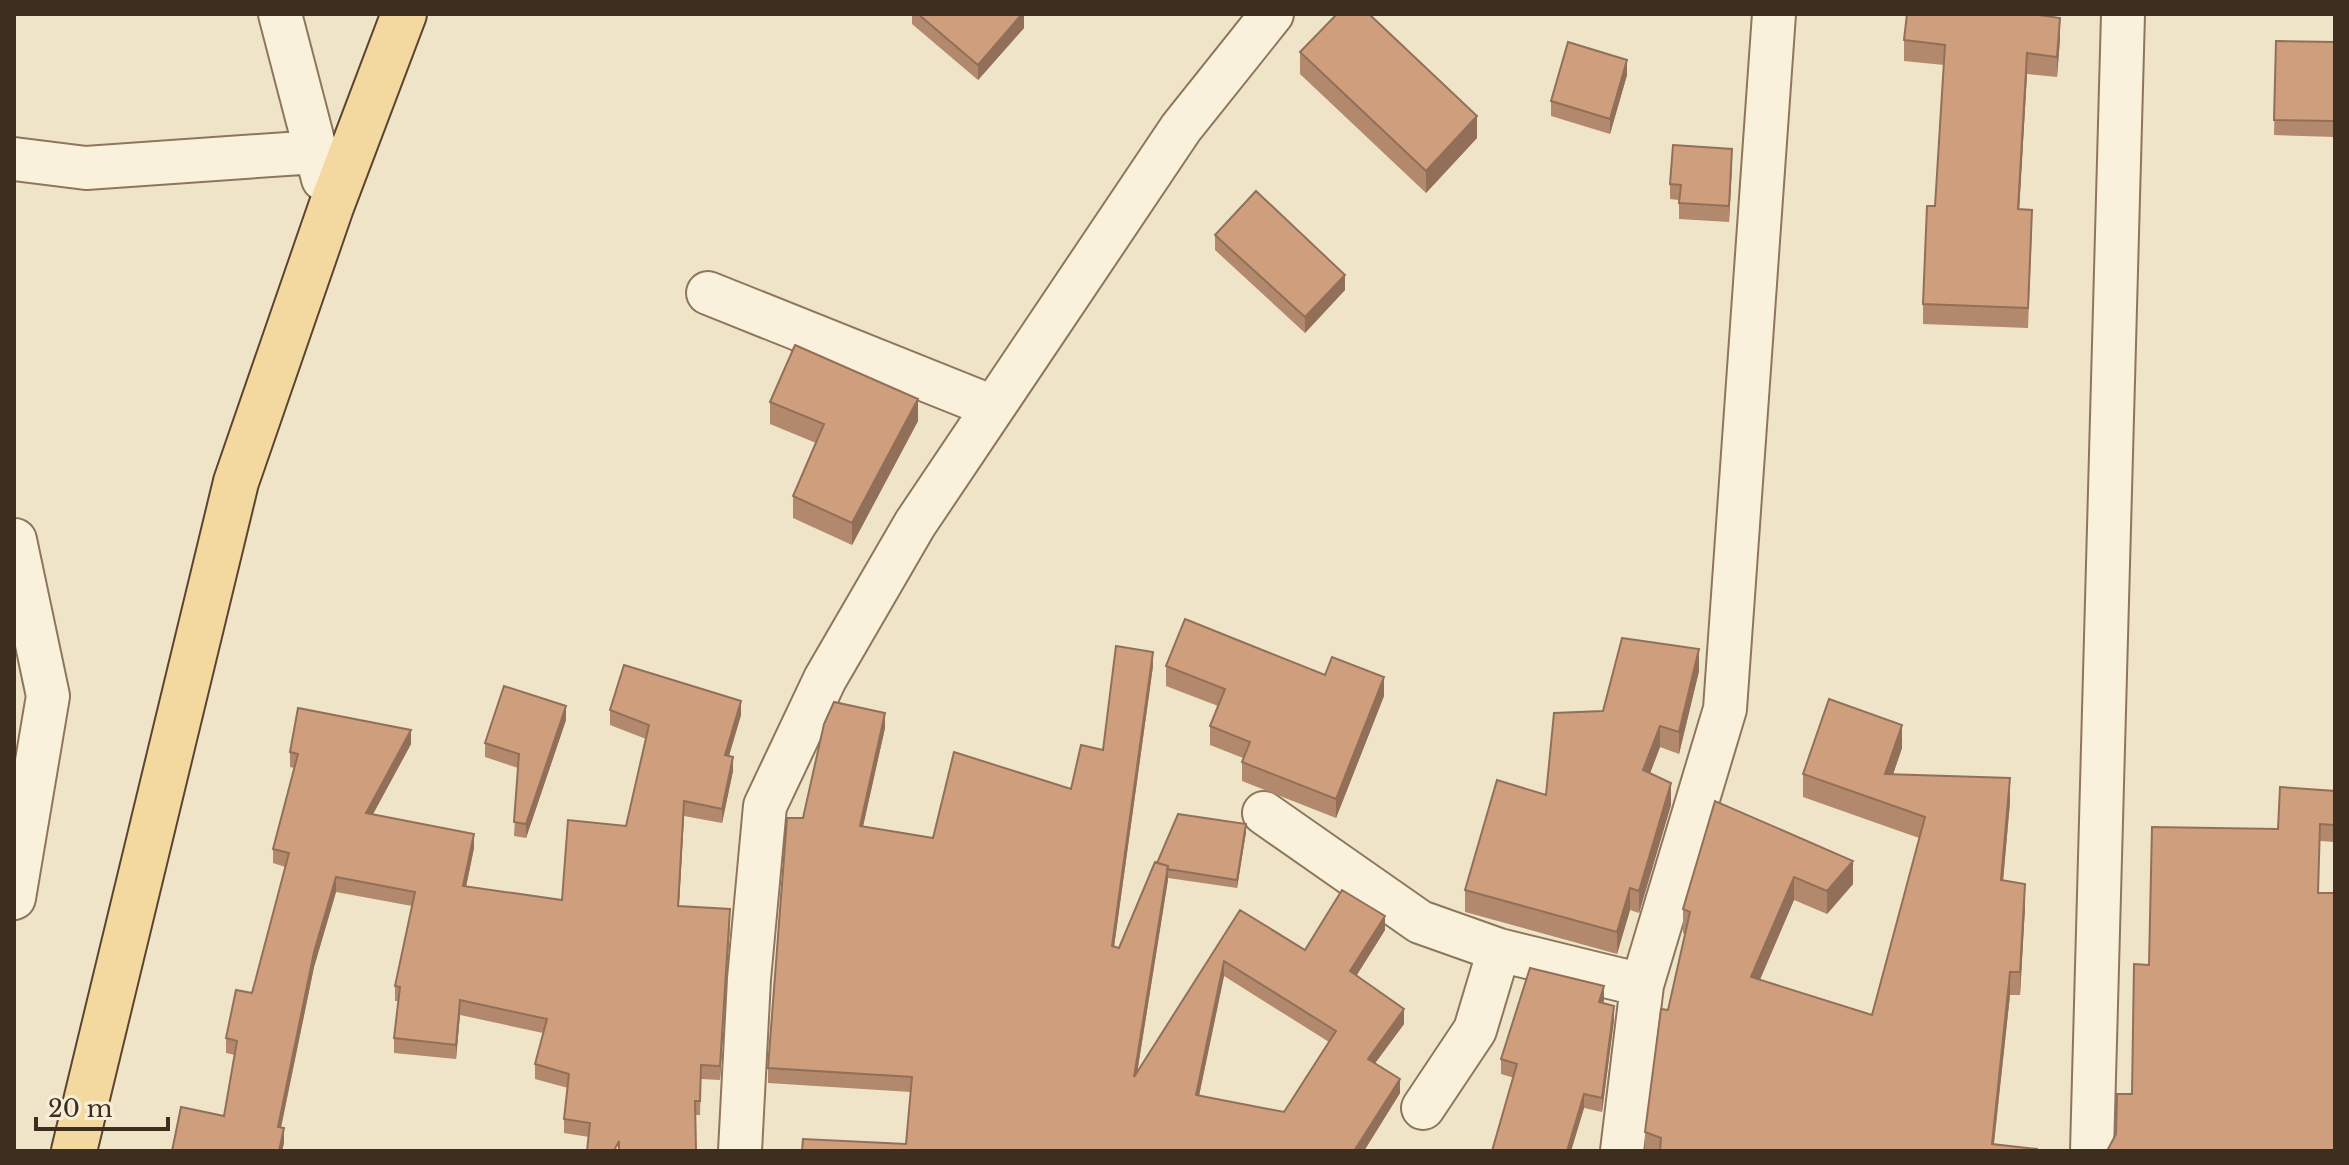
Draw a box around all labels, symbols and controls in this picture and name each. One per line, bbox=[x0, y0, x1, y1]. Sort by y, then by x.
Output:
scale bar bbox=[36, 1081, 168, 1131]
text: 20 m bbox=[48, 1094, 113, 1123]

